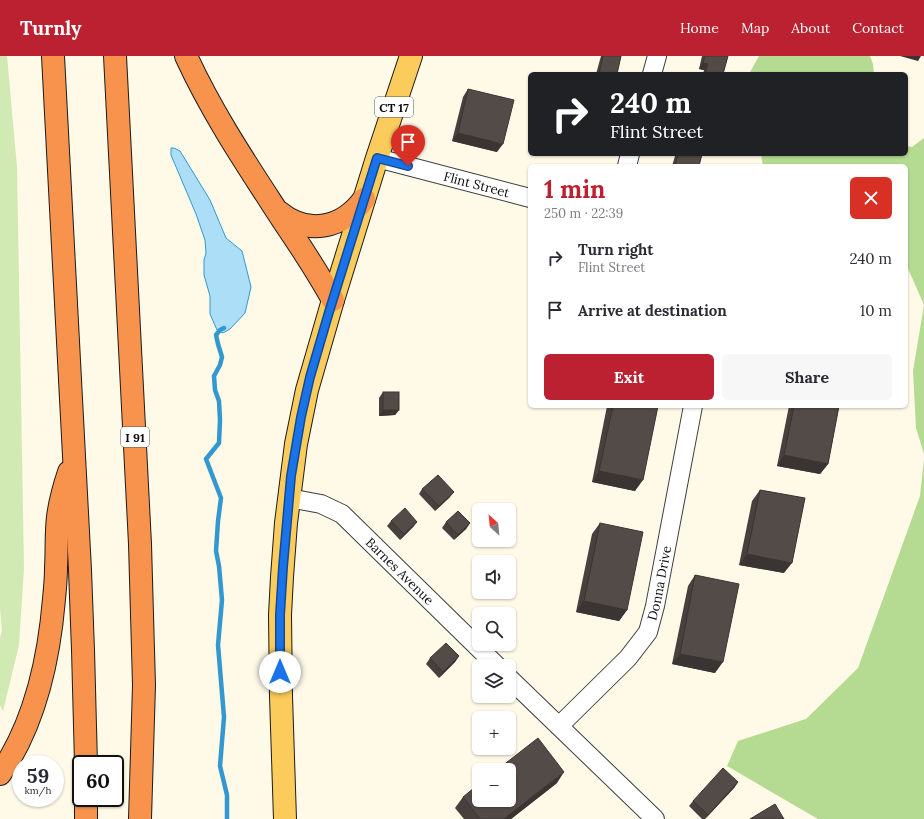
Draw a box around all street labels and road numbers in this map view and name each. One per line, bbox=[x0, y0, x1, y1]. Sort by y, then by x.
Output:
road number: CT 17 bbox=[375, 97, 413, 117]
street label: Flint Street bbox=[442, 167, 511, 201]
road number: I 91 bbox=[121, 427, 149, 447]
street label: Barnes Avenue bbox=[362, 534, 438, 608]
street label: Donna Drive bbox=[643, 544, 675, 622]

